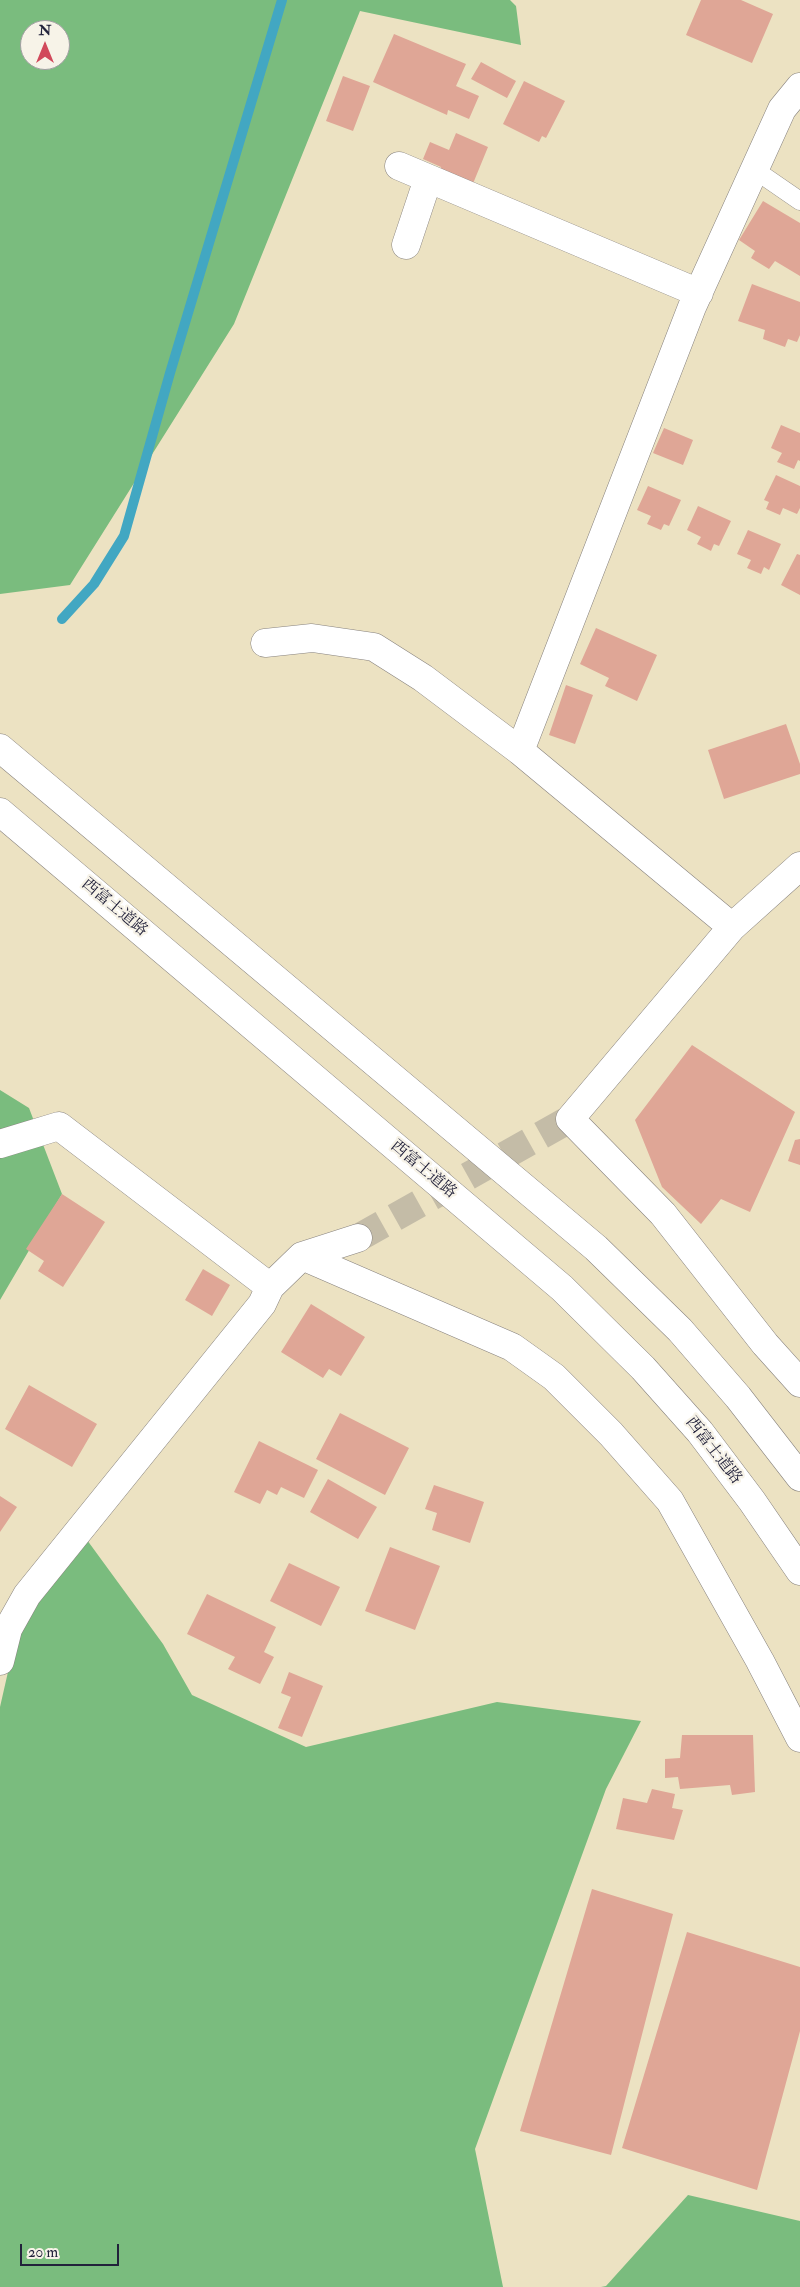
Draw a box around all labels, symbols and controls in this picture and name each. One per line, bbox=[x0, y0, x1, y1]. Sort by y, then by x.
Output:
north arrow bbox=[20, 20, 70, 70]
text: N bbox=[39, 22, 51, 39]
street label: 西富士道路 bbox=[77, 875, 151, 941]
street label: 西富士道路 bbox=[386, 1137, 460, 1203]
street label: 西富士道路 bbox=[681, 1414, 745, 1488]
scale bar bbox=[22, 2234, 121, 2266]
text: 20 m bbox=[28, 2243, 58, 2262]

